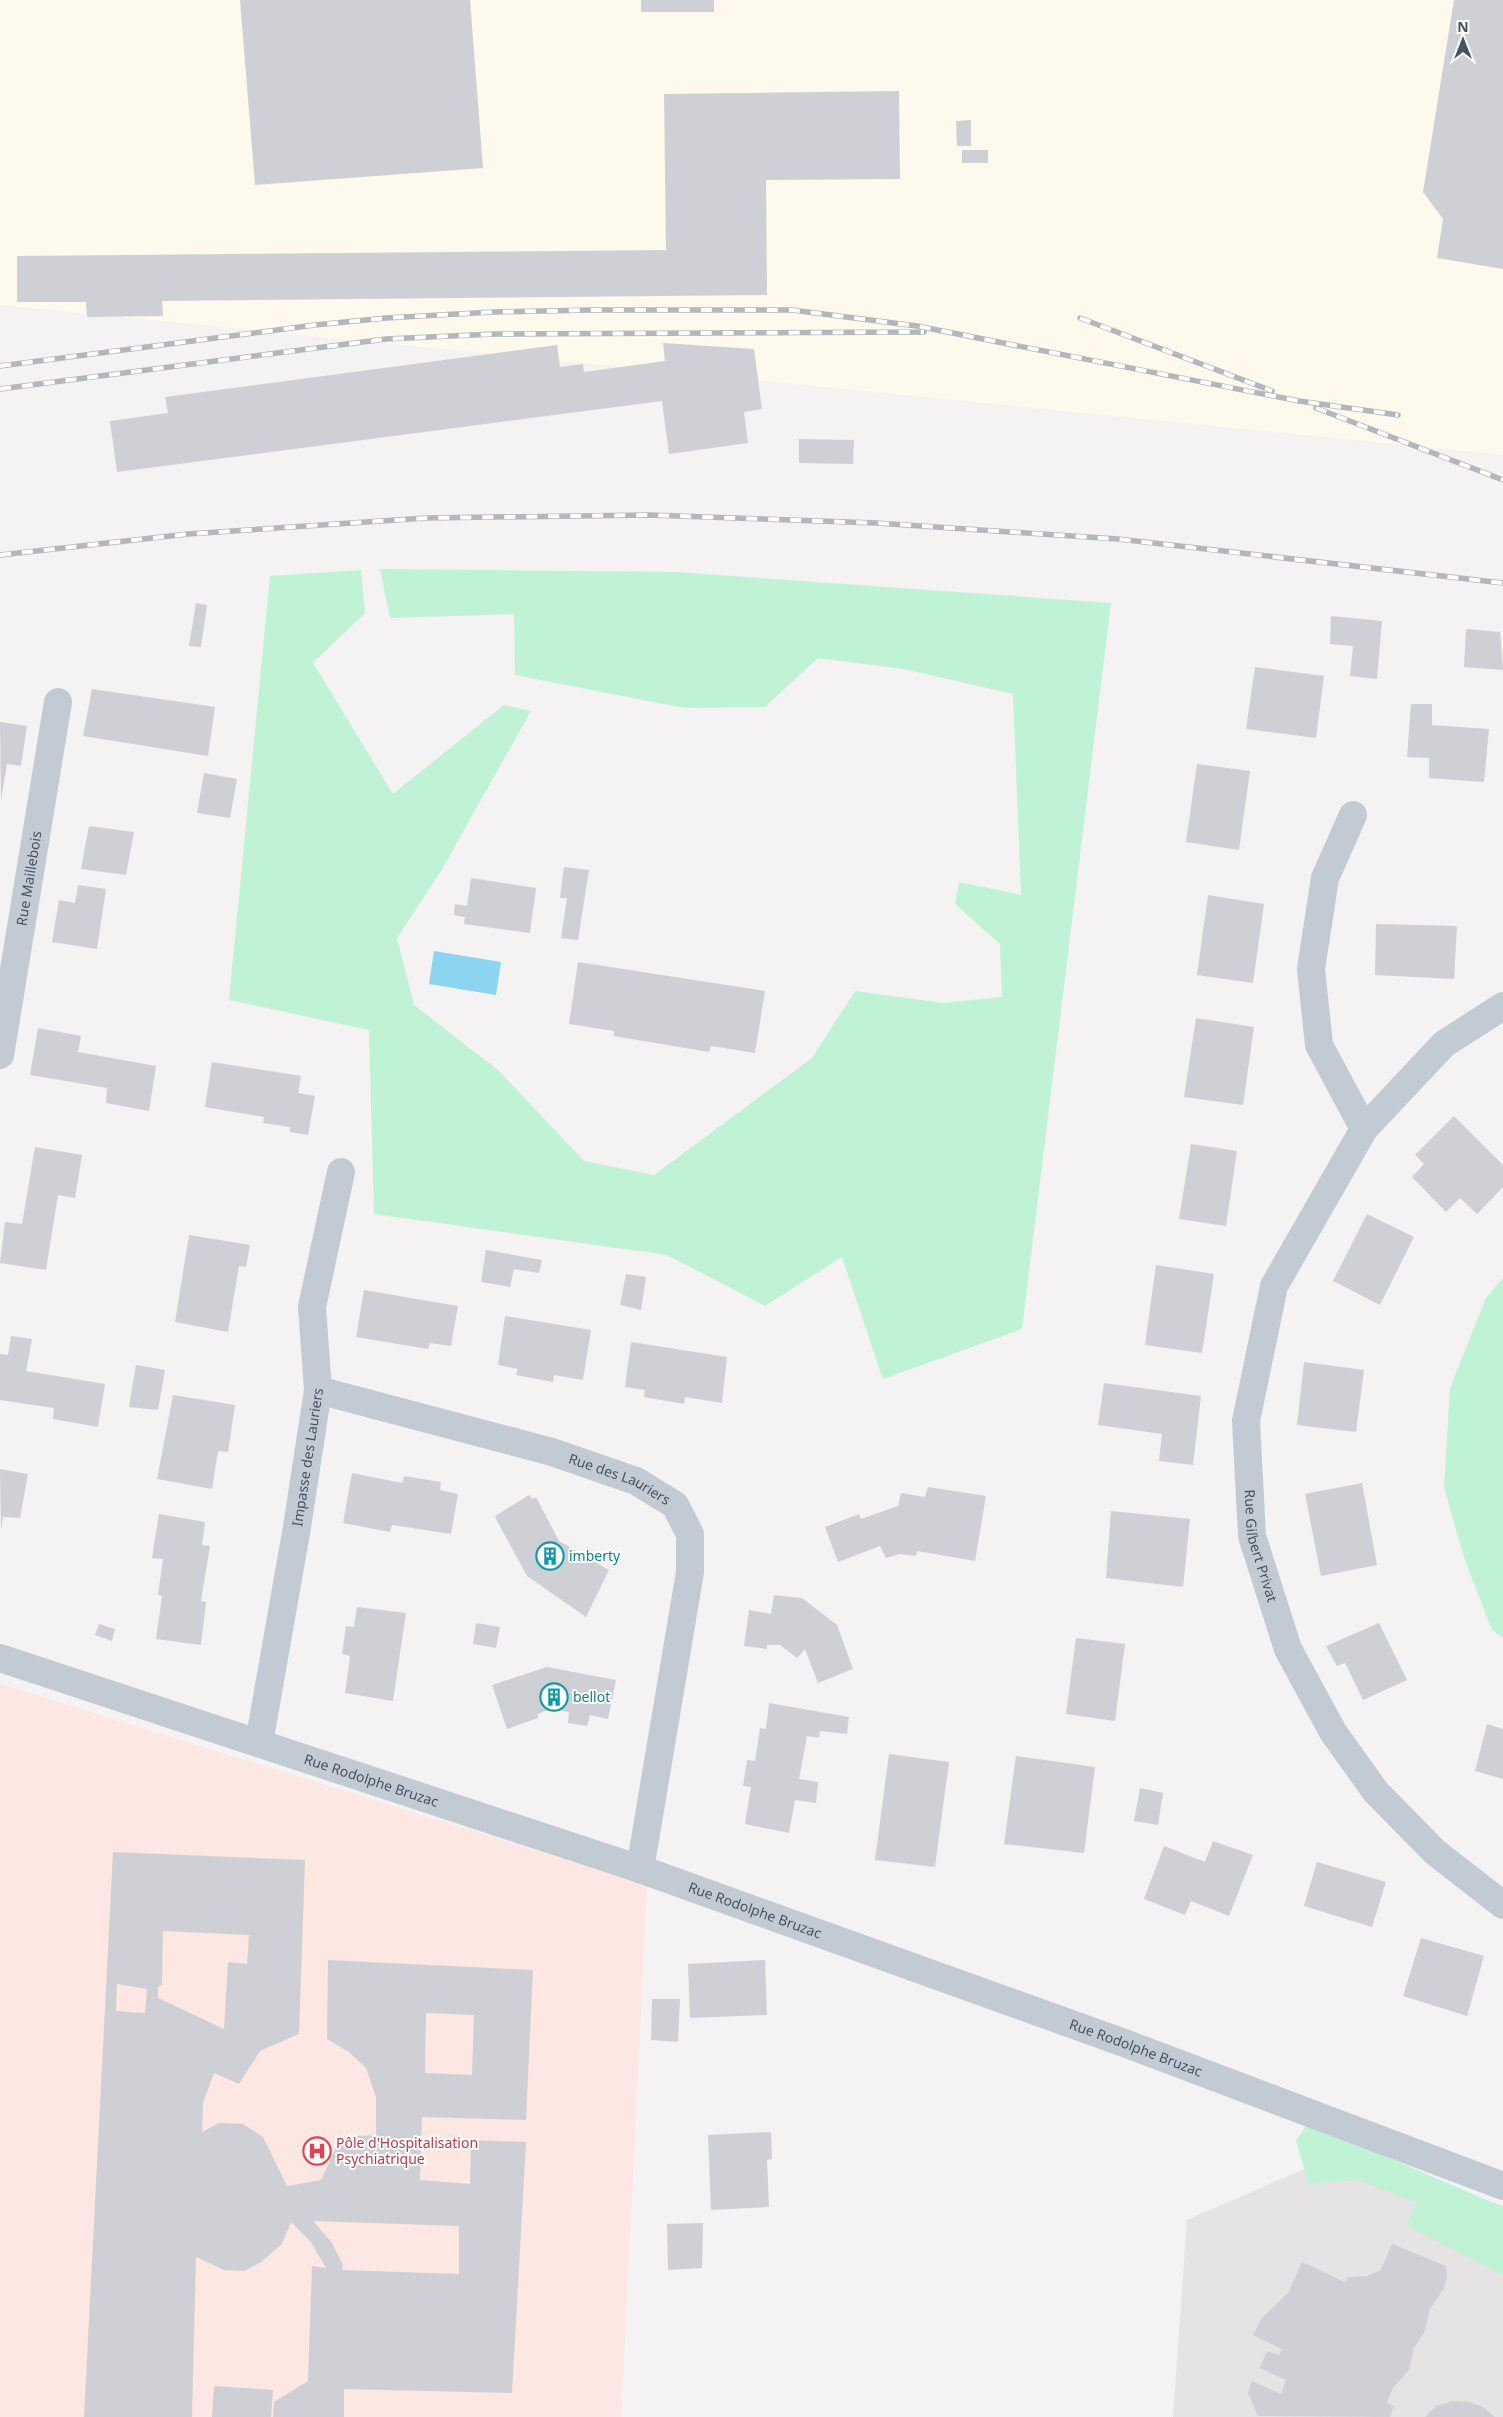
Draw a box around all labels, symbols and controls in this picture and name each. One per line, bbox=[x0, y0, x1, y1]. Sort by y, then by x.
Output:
north arrow bbox=[1438, 15, 1488, 65]
text: N bbox=[1457, 17, 1469, 36]
street label: Rue Maillebois bbox=[11, 829, 46, 927]
street label: Impasse des Lauriers bbox=[287, 1386, 327, 1528]
street label: Rue des Lauriers bbox=[566, 1448, 675, 1509]
street label: Rue Gilbert Privat bbox=[1241, 1489, 1282, 1604]
building icon: imberty bbox=[535, 1541, 565, 1571]
place label: imberty bbox=[569, 1546, 621, 1565]
building icon: bellot bbox=[539, 1682, 569, 1712]
place label: bellot bbox=[573, 1687, 610, 1706]
street label: Rue Rodolphe Bruzac bbox=[302, 1749, 441, 1811]
street label: Rue Rodolphe Bruzac bbox=[686, 1877, 825, 1943]
street label: Rue Rodolphe Bruzac bbox=[1067, 2014, 1205, 2081]
place label: Pôle d'Hospitalisation Psychiatrique bbox=[336, 2133, 478, 2168]
hospital icon: Pôle d'Hospitalisation Psychiatrique bbox=[302, 2136, 332, 2166]

